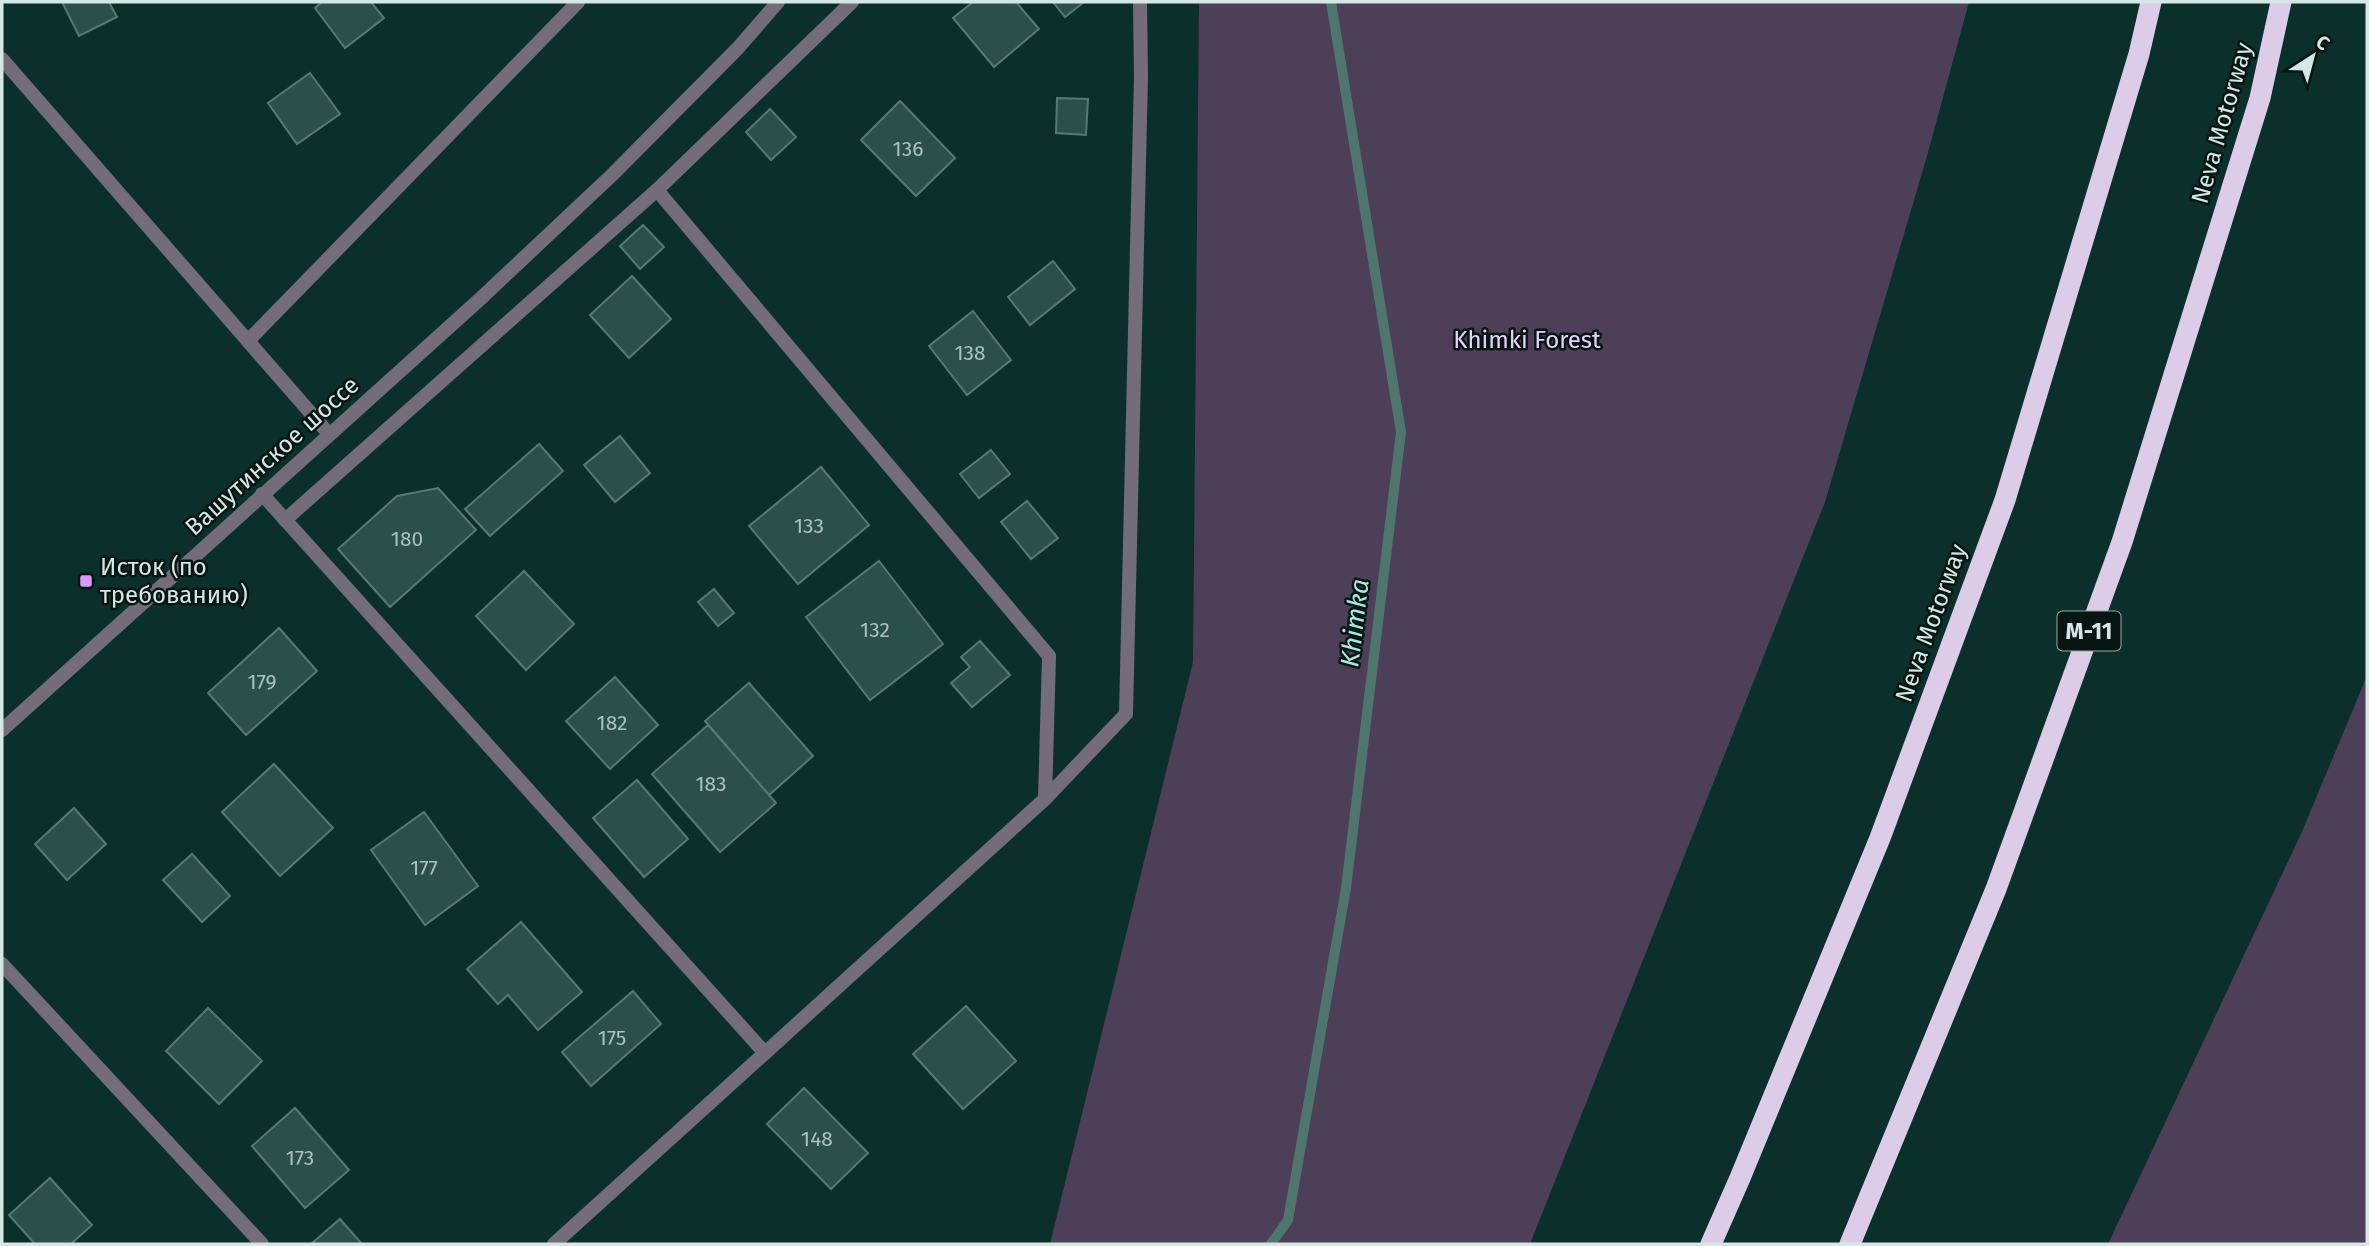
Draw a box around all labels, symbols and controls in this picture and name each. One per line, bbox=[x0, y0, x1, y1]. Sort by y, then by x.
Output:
north arrow bbox=[2278, 21, 2348, 91]
text: С bbox=[2312, 30, 2334, 55]
street label: Neva Motorway bbox=[2186, 39, 2258, 207]
house number: 136 bbox=[893, 136, 923, 162]
park label: Khimki Forest bbox=[1453, 326, 1601, 354]
house number: 138 bbox=[954, 340, 986, 366]
street label: Вашутинское шоссе bbox=[180, 371, 364, 541]
house number: 133 bbox=[794, 513, 824, 539]
house number: 180 bbox=[391, 526, 423, 552]
street label: Neva Motorway bbox=[1889, 540, 1973, 706]
place label: Исток (по требованию) bbox=[100, 553, 248, 609]
marker: Исток (по требованию) bbox=[78, 573, 94, 589]
water label: Khimka bbox=[1334, 577, 1376, 669]
road number: М-11 bbox=[2058, 611, 2120, 650]
house number: 132 bbox=[860, 617, 890, 643]
house number: 179 bbox=[247, 669, 277, 695]
house number: 182 bbox=[597, 710, 627, 736]
house number: 183 bbox=[695, 771, 727, 797]
house number: 177 bbox=[410, 855, 438, 881]
house number: 175 bbox=[598, 1025, 626, 1051]
house number: 148 bbox=[801, 1126, 833, 1152]
house number: 173 bbox=[286, 1145, 314, 1171]

